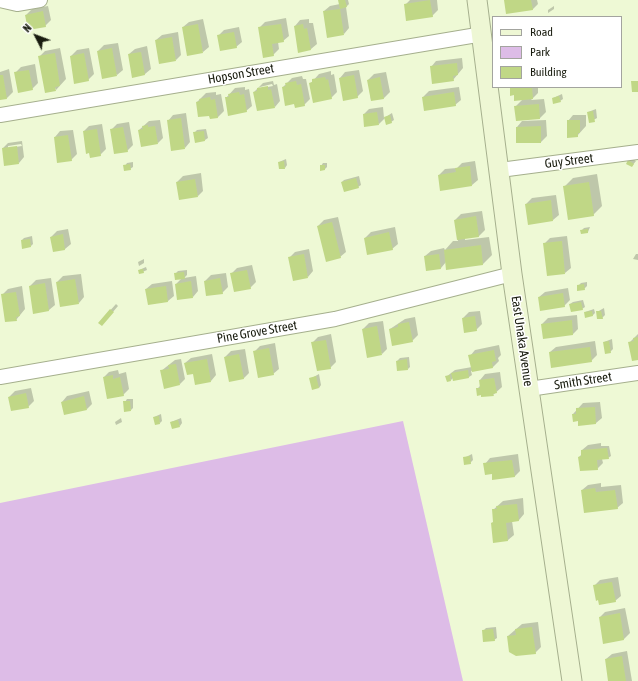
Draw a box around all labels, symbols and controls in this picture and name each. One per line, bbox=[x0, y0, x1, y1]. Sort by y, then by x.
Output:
north arrow bbox=[16, 16, 56, 56]
legend bbox=[492, 16, 622, 88]
text: N bbox=[20, 22, 34, 34]
text: Road bbox=[530, 25, 553, 39]
text: Park bbox=[530, 45, 550, 59]
street label: Hopson Street bbox=[207, 60, 275, 88]
text: Building bbox=[530, 65, 567, 79]
street label: Guy Street bbox=[544, 150, 594, 172]
street label: East Unaka Avenue bbox=[508, 295, 536, 387]
street label: Pine Grove Street bbox=[216, 317, 298, 347]
street label: Smith Street bbox=[553, 369, 613, 393]

